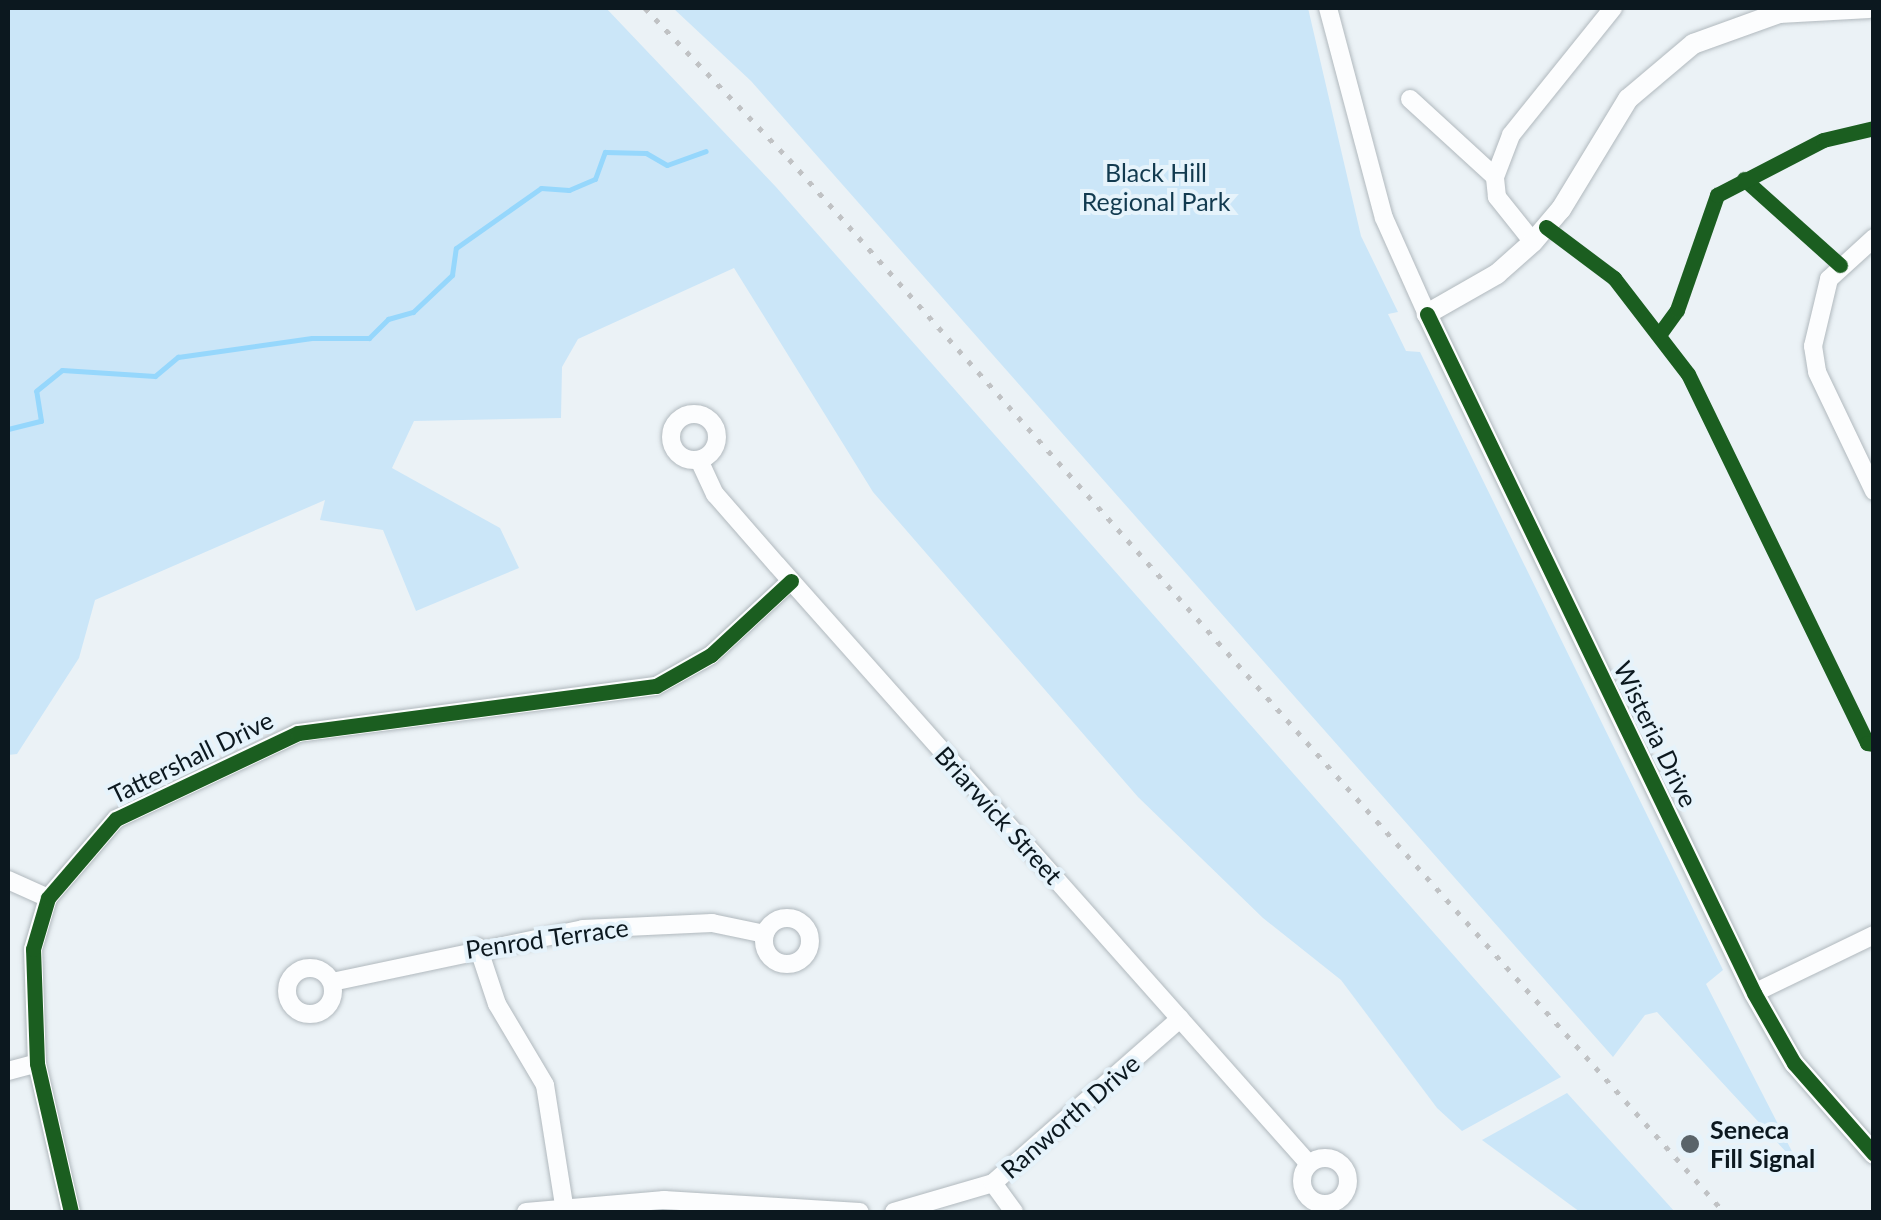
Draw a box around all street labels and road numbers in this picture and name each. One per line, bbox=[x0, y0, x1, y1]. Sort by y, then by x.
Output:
street label: Wisteria Drive bbox=[1608, 656, 1704, 812]
street label: Tattershall Drive bbox=[104, 704, 278, 810]
street label: Briarwick Street bbox=[929, 740, 1069, 890]
street label: Penrod Terrace bbox=[463, 912, 631, 964]
street label: Ranworth Drive bbox=[995, 1048, 1145, 1184]

